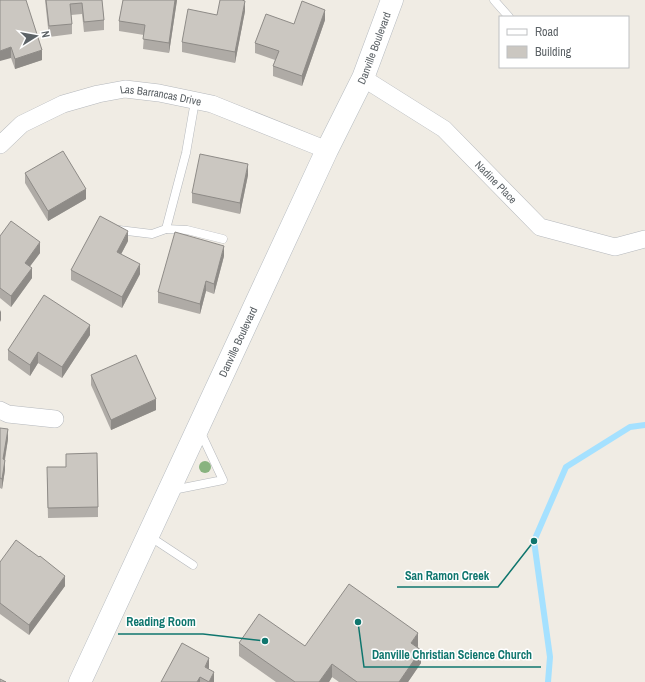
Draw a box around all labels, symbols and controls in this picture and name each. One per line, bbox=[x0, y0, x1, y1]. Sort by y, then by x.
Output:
street label: Danville Boulevard bbox=[354, 10, 394, 86]
north arrow bbox=[16, 16, 56, 56]
legend bbox=[499, 16, 629, 68]
text: Road bbox=[535, 24, 559, 40]
text: N bbox=[38, 30, 53, 39]
text: Building bbox=[535, 44, 572, 60]
street label: Las Barrancas Drive bbox=[119, 82, 203, 109]
street label: Nadine Place bbox=[472, 158, 520, 206]
street label: Danville Boulevard bbox=[216, 304, 260, 379]
callout: San Ramon Creek bbox=[397, 563, 498, 587]
text: San Ramon Creek bbox=[405, 568, 490, 584]
callout: Reading Room bbox=[118, 610, 203, 634]
text: Reading Room bbox=[126, 614, 196, 630]
callout: Danville Christian Science Church bbox=[364, 643, 541, 667]
text: Danville Christian Science Church bbox=[372, 647, 532, 663]

